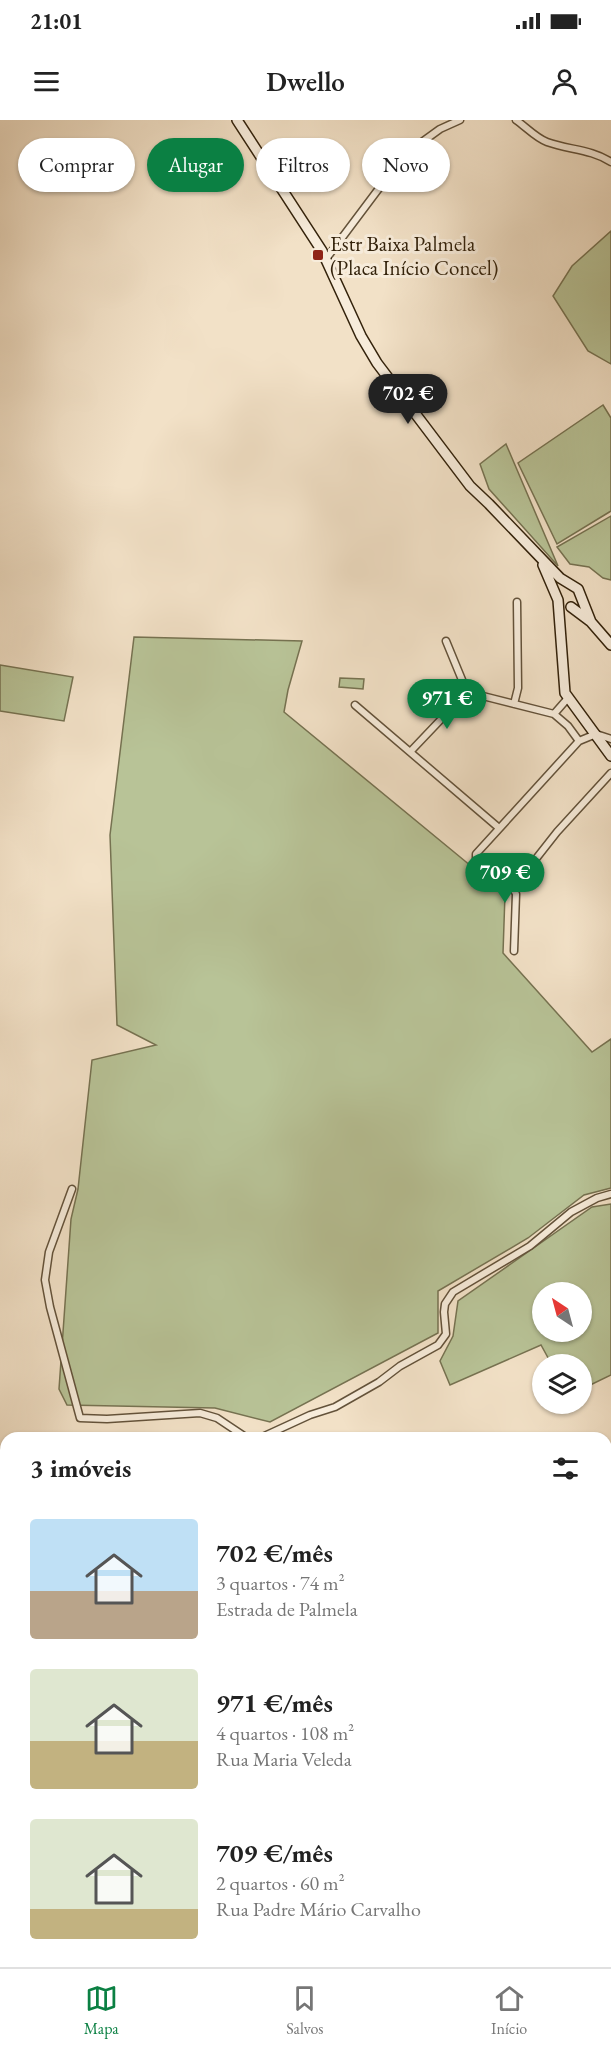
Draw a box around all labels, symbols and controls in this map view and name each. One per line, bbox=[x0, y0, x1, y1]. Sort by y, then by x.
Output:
text: 21:01 bbox=[30, 7, 83, 36]
text: Dwello bbox=[266, 64, 345, 99]
icon: menu bbox=[30, 65, 63, 98]
icon: person bbox=[548, 65, 581, 98]
chip: Comprar bbox=[18, 138, 135, 192]
chip: Alugar bbox=[147, 138, 244, 192]
chip: Filtros bbox=[256, 138, 350, 192]
chip: Novo bbox=[362, 138, 450, 192]
place label: Estr Baixa Palmela (Placa Início Concel) bbox=[330, 230, 498, 281]
marker: Estr Baixa Palmela (Placa Início Concel) bbox=[311, 248, 325, 262]
pin: 702 € bbox=[366, 374, 450, 425]
text: 702 € bbox=[382, 380, 434, 406]
pin: 971 € bbox=[405, 679, 489, 730]
text: 971 € bbox=[421, 685, 473, 711]
pin: 709 € bbox=[463, 853, 547, 904]
text: 709 € bbox=[479, 859, 531, 885]
north arrow bbox=[532, 1282, 592, 1342]
map controls bbox=[532, 1282, 592, 1414]
button: layers bbox=[532, 1354, 592, 1414]
text: 3 imóveis bbox=[30, 1451, 131, 1485]
icon: filters bbox=[549, 1452, 582, 1485]
text: 702 €/mês bbox=[216, 1536, 333, 1570]
icon: home bbox=[78, 1543, 150, 1615]
text: 3 quartos · 74 m² bbox=[216, 1570, 345, 1596]
text: Estrada de Palmela bbox=[216, 1596, 358, 1622]
text: 971 €/mês bbox=[216, 1686, 333, 1720]
icon: home bbox=[78, 1693, 150, 1765]
text: 4 quartos · 108 m² bbox=[216, 1720, 354, 1746]
text: Rua Maria Veleda bbox=[216, 1746, 352, 1772]
text: 709 €/mês bbox=[216, 1836, 333, 1870]
icon: home bbox=[78, 1843, 150, 1915]
text: 2 quartos · 60 m² bbox=[216, 1870, 345, 1896]
text: Rua Padre Mário Carvalho bbox=[216, 1896, 421, 1922]
tab: Mapa bbox=[84, 1982, 119, 2039]
tab: Salvos bbox=[286, 1982, 324, 2039]
tab: Início bbox=[491, 1982, 527, 2039]

